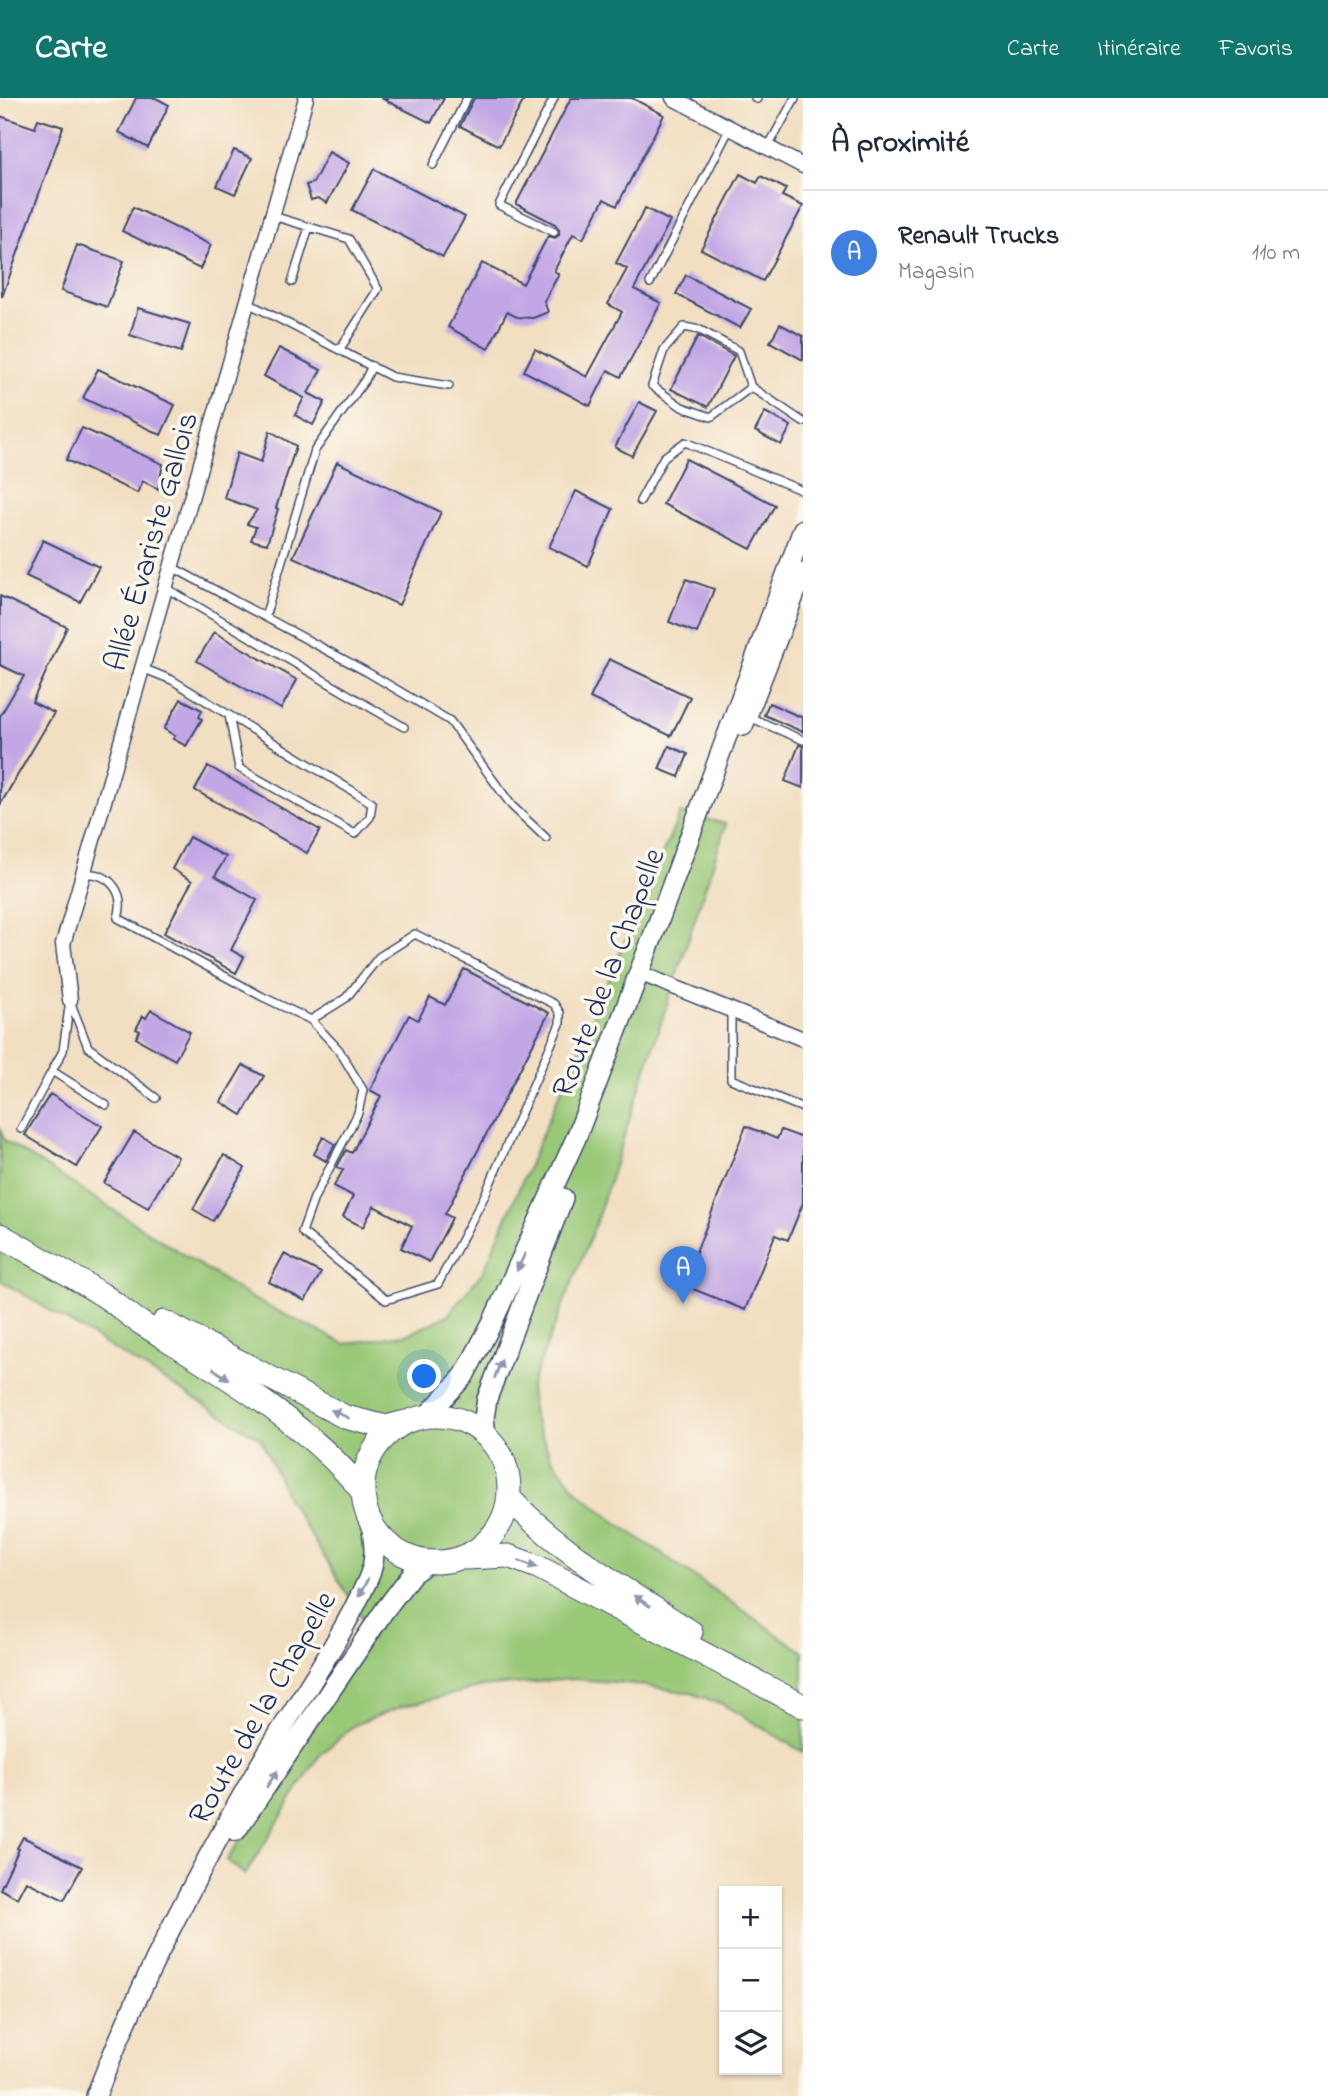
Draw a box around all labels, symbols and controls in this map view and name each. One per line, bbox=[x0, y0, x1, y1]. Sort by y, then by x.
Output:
text: Carte bbox=[35, 25, 107, 73]
text: Carte bbox=[1007, 32, 1059, 67]
text: Itinéraire bbox=[1097, 32, 1181, 67]
text: Favoris bbox=[1219, 32, 1293, 67]
text: À proximité bbox=[831, 122, 969, 166]
text: Renault Trucks bbox=[898, 218, 1059, 256]
text: A bbox=[847, 237, 861, 270]
text: 110 m bbox=[1252, 237, 1300, 270]
text: Magasin bbox=[898, 256, 974, 289]
street label: Allée Évariste Gallois bbox=[94, 407, 213, 677]
street label: Route de la Chapelle bbox=[541, 841, 680, 1105]
pin: A bbox=[660, 1246, 706, 1304]
one-way arrow bbox=[515, 1252, 526, 1272]
your location bbox=[407, 1359, 441, 1393]
one-way arrow bbox=[493, 1359, 504, 1380]
one-way arrow bbox=[211, 1367, 231, 1380]
one-way arrow bbox=[330, 1408, 350, 1420]
one-way arrow bbox=[518, 1559, 539, 1570]
one-way arrow bbox=[358, 1578, 369, 1598]
street label: Route de la Chapelle bbox=[178, 1582, 351, 1835]
one-way arrow bbox=[633, 1595, 652, 1608]
one-way arrow bbox=[265, 1769, 278, 1788]
map controls bbox=[719, 1886, 782, 2075]
button: + bbox=[719, 1886, 782, 1949]
button: − bbox=[719, 1949, 782, 2012]
button: layers bbox=[719, 2012, 782, 2075]

